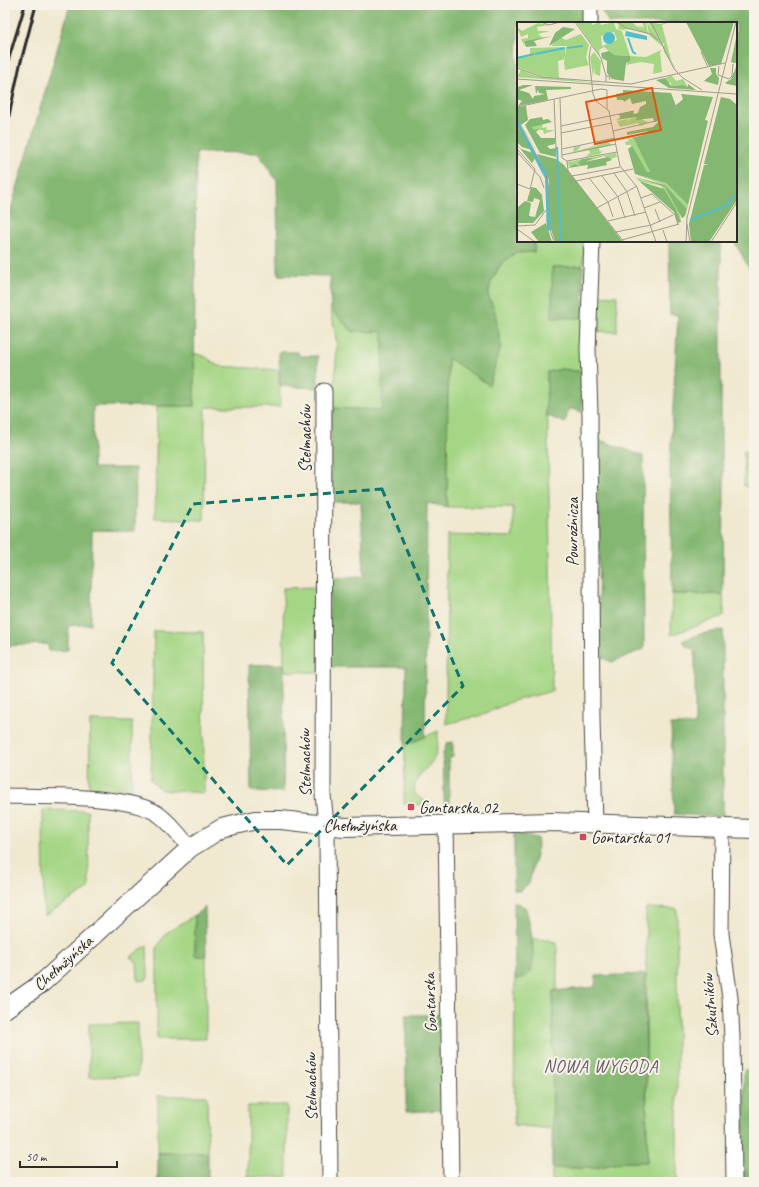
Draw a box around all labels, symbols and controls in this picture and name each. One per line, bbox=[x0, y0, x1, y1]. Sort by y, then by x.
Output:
inset map bbox=[517, 22, 737, 242]
street label: Stelmachów bbox=[295, 404, 316, 473]
street label: Powroźnicza bbox=[562, 497, 583, 566]
street label: Stelmachów bbox=[294, 728, 316, 797]
place label: Gontarska 02 bbox=[419, 797, 499, 818]
marker: Gontarska 02 bbox=[406, 802, 416, 812]
street label: Chełmżyńska bbox=[323, 815, 398, 836]
place label: Gontarska 01 bbox=[591, 827, 671, 848]
marker: Gontarska 01 bbox=[578, 832, 588, 842]
street label: Chełmżyńska bbox=[29, 930, 98, 995]
street label: Gontarska bbox=[418, 971, 442, 1033]
street label: Szkutników bbox=[697, 972, 723, 1039]
street label: Stelmachów bbox=[300, 1052, 322, 1121]
district label: NOWA WYGODA bbox=[544, 1055, 658, 1077]
scale bar bbox=[20, 1143, 117, 1169]
text: 50 m bbox=[26, 1149, 48, 1165]

